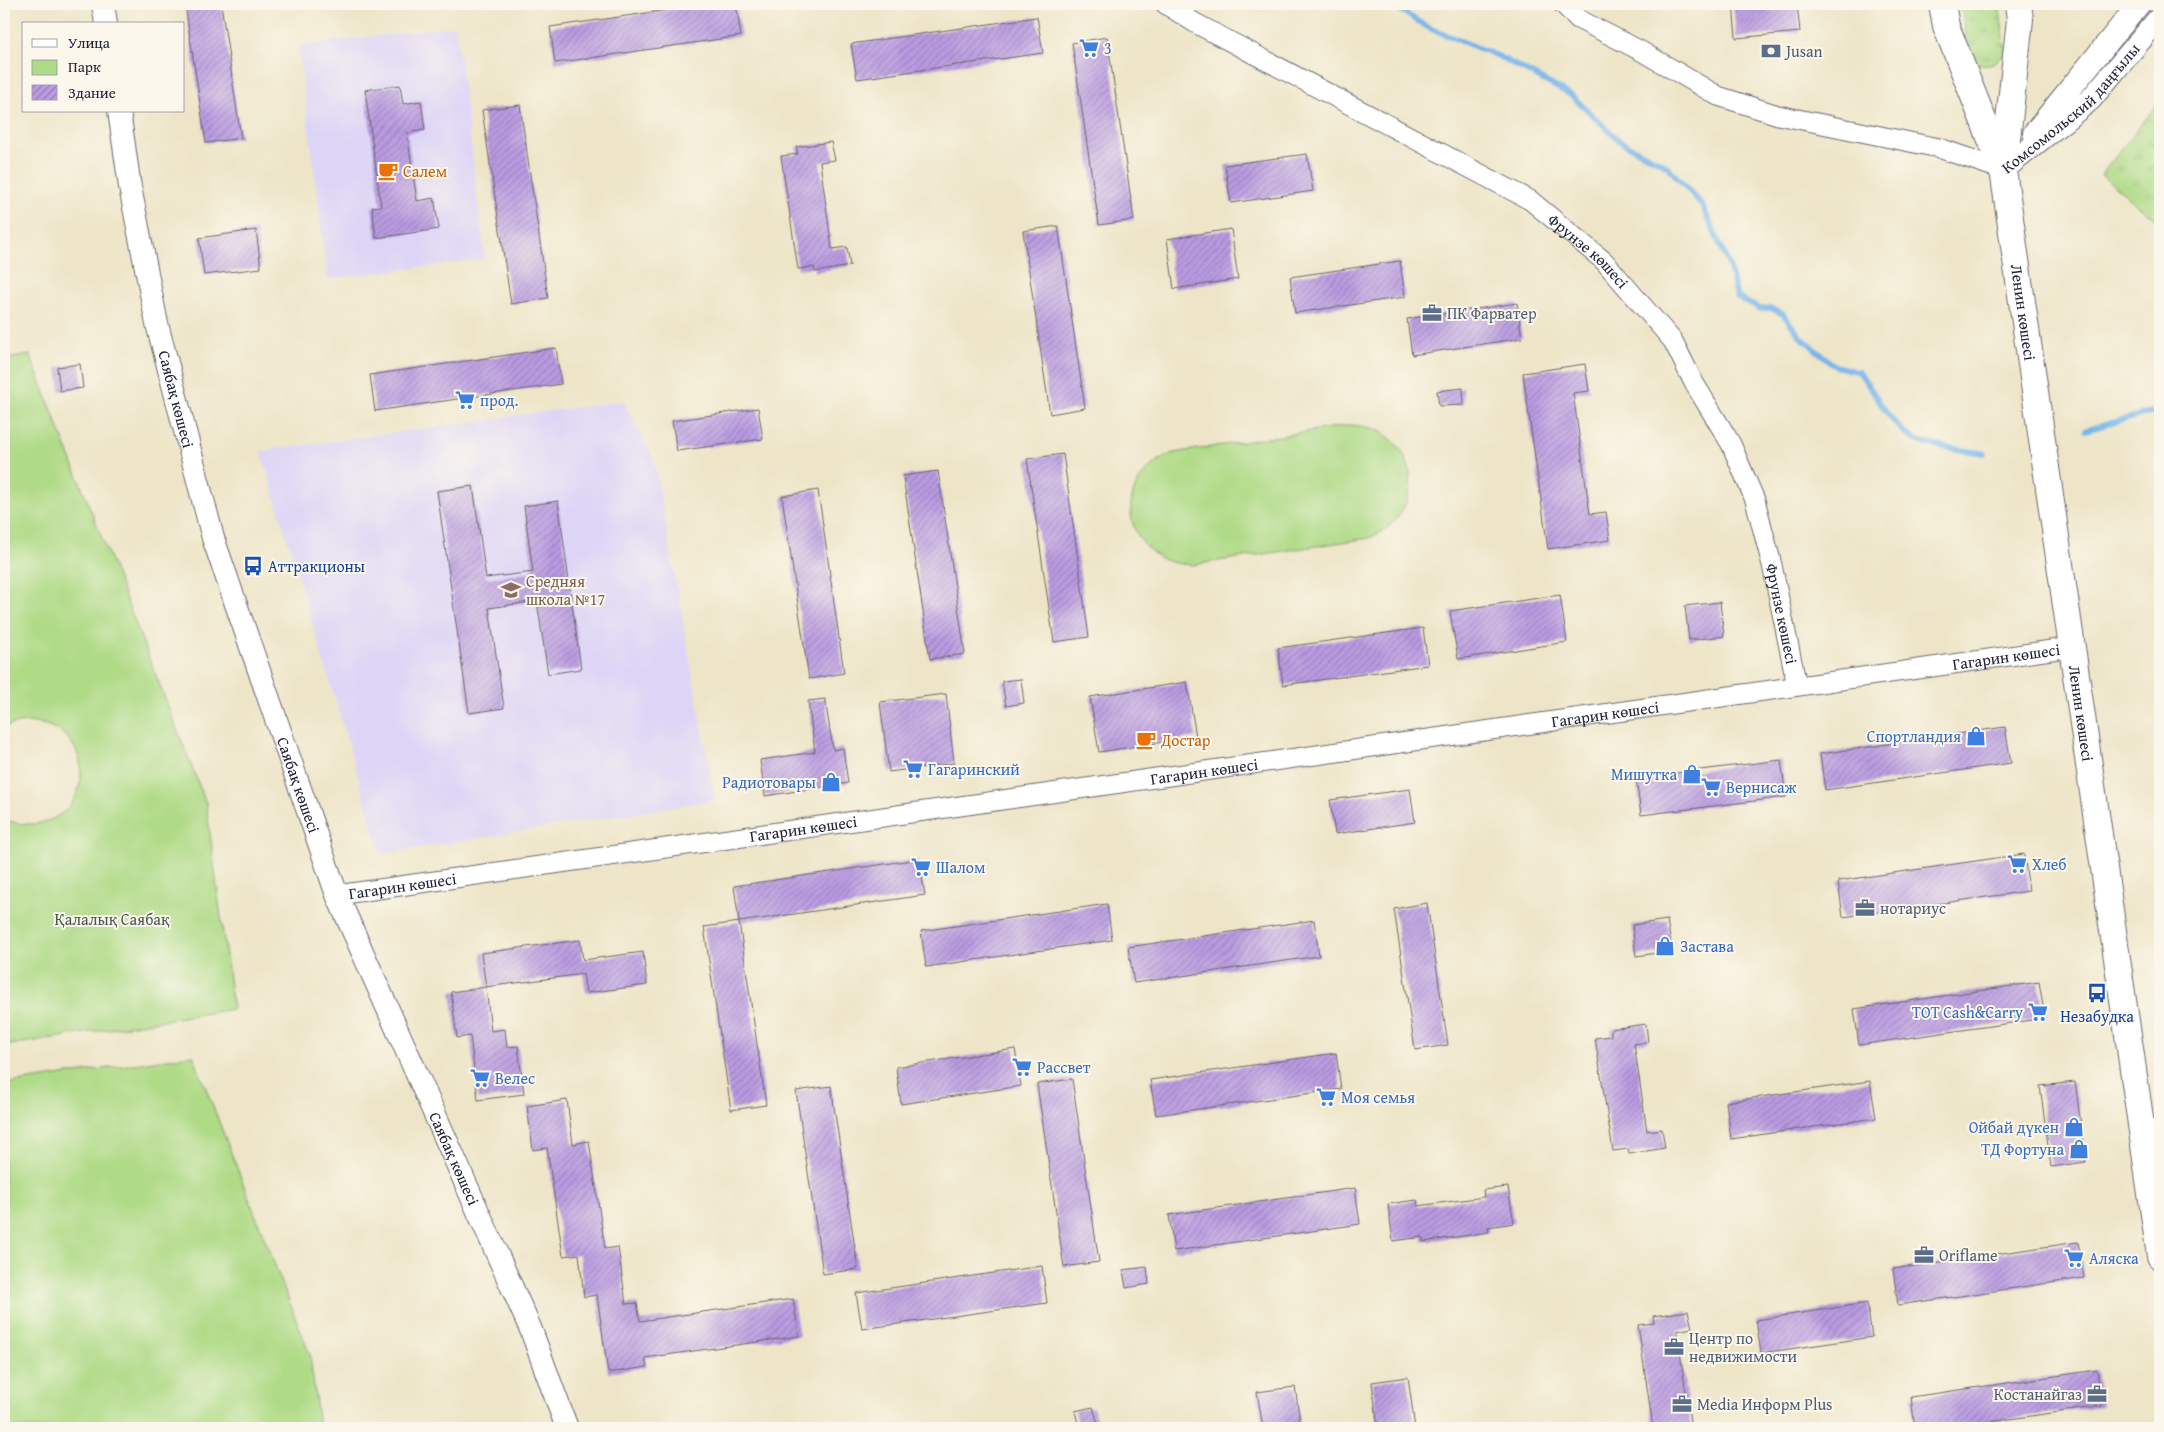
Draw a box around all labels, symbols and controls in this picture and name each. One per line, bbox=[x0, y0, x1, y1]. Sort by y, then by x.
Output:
legend bbox=[22, 22, 185, 112]
text: Улица bbox=[68, 32, 111, 53]
place label: 3 bbox=[1104, 36, 1112, 60]
supermarket icon: 3 bbox=[1078, 37, 1100, 59]
street label: Комсомольский даңғылы bbox=[1996, 38, 2145, 179]
place label: Jusan bbox=[1784, 39, 1823, 63]
bank icon: Jusan bbox=[1760, 40, 1782, 62]
text: Парк bbox=[68, 56, 101, 77]
text: Здание bbox=[68, 82, 116, 103]
place label: Салем bbox=[403, 159, 447, 183]
cafe icon: Салем bbox=[377, 160, 399, 182]
street label: Фрунзе көшесі bbox=[1543, 208, 1635, 294]
street label: Ленин көшесі bbox=[2005, 263, 2042, 363]
place label: ПК Фарватер bbox=[1447, 301, 1537, 325]
office icon: ПК Фарватер bbox=[1421, 302, 1443, 324]
street label: Саябақ көшесі bbox=[152, 348, 201, 451]
place label: прод. bbox=[480, 388, 519, 412]
supermarket icon: прод. bbox=[454, 389, 476, 411]
place label: Аттракционы bbox=[268, 554, 365, 578]
bus stop icon: Аттракционы bbox=[242, 555, 264, 577]
street label: Фрунзе көшесі bbox=[1760, 561, 1804, 667]
place label: Средняя школа №17 bbox=[526, 569, 605, 611]
school or university icon: Средняя школа №17 bbox=[500, 579, 522, 601]
street label: Гагарин көшесі bbox=[1951, 637, 2062, 676]
street label: Ленин көшесі bbox=[2063, 663, 2100, 763]
street label: Гагарин көшесі bbox=[1550, 694, 1661, 733]
place label: Спортландия bbox=[1867, 724, 1961, 748]
shop icon: Спортландия bbox=[1965, 725, 1987, 747]
place label: Достар bbox=[1160, 728, 1211, 752]
cafe icon: Достар bbox=[1135, 729, 1157, 751]
street label: Саябақ көшесі bbox=[271, 734, 327, 837]
street label: Гагарин көшесі bbox=[1149, 751, 1260, 791]
place label: Гагаринский bbox=[928, 757, 1020, 781]
supermarket icon: Гагаринский bbox=[902, 758, 924, 780]
place label: Мишутка bbox=[1611, 762, 1677, 786]
shop icon: Мишутка bbox=[1681, 763, 1703, 785]
place label: Радиотовары bbox=[722, 770, 816, 794]
shop icon: Радиотовары bbox=[820, 771, 842, 793]
place label: Вернисаж bbox=[1726, 775, 1797, 799]
supermarket icon: Вернисаж bbox=[1700, 776, 1722, 798]
street label: Гагарин көшесі bbox=[748, 809, 859, 848]
place label: Хлеб bbox=[2032, 852, 2066, 876]
supermarket icon: Хлеб bbox=[2006, 853, 2028, 875]
place label: Шалом bbox=[936, 855, 985, 879]
supermarket icon: Шалом bbox=[910, 856, 932, 878]
street label: Гагарин көшесі bbox=[347, 866, 458, 905]
place label: нотариус bbox=[1880, 896, 1946, 920]
office icon: нотариус bbox=[1854, 897, 1876, 919]
park label: Қалалық Саябақ bbox=[55, 907, 170, 931]
place label: Застава bbox=[1680, 934, 1734, 958]
shop icon: Застава bbox=[1654, 935, 1676, 957]
bus stop icon: Незабудка bbox=[2086, 982, 2108, 1004]
place label: ТОТ Cash&Carry bbox=[1912, 1000, 2023, 1024]
supermarket icon: ТОТ Cash&Carry bbox=[2027, 1001, 2049, 1023]
place label: Незабудка bbox=[2060, 1004, 2134, 1028]
place label: Рассвет bbox=[1037, 1055, 1091, 1079]
supermarket icon: Рассвет bbox=[1011, 1056, 1033, 1078]
place label: Велес bbox=[495, 1066, 535, 1090]
supermarket icon: Велес bbox=[469, 1067, 491, 1089]
place label: Моя семья bbox=[1341, 1085, 1415, 1109]
supermarket icon: Моя семья bbox=[1315, 1086, 1337, 1108]
street label: Саябақ көшесі bbox=[423, 1108, 486, 1209]
place label: Ойбай дүкен bbox=[1969, 1115, 2059, 1139]
shop icon: Ойбай дүкен bbox=[2063, 1116, 2085, 1138]
place label: ТД Фортуна bbox=[1981, 1137, 2064, 1161]
shop icon: ТД Фортуна bbox=[2068, 1138, 2090, 1160]
place label: Oriflame bbox=[1939, 1243, 1998, 1267]
office icon: Oriflame bbox=[1913, 1244, 1935, 1266]
place label: Аляска bbox=[2089, 1246, 2139, 1270]
supermarket icon: Аляска bbox=[2063, 1247, 2085, 1269]
place label: Центр по недвижимости bbox=[1689, 1326, 1797, 1368]
office icon: Центр по недвижимости bbox=[1663, 1336, 1685, 1358]
place label: Костанайгаз bbox=[1994, 1382, 2082, 1406]
office icon: Костанайгаз bbox=[2086, 1383, 2108, 1405]
place label: Media Информ Plus bbox=[1697, 1392, 1832, 1416]
office icon: Media Информ Plus bbox=[1671, 1393, 1693, 1415]

